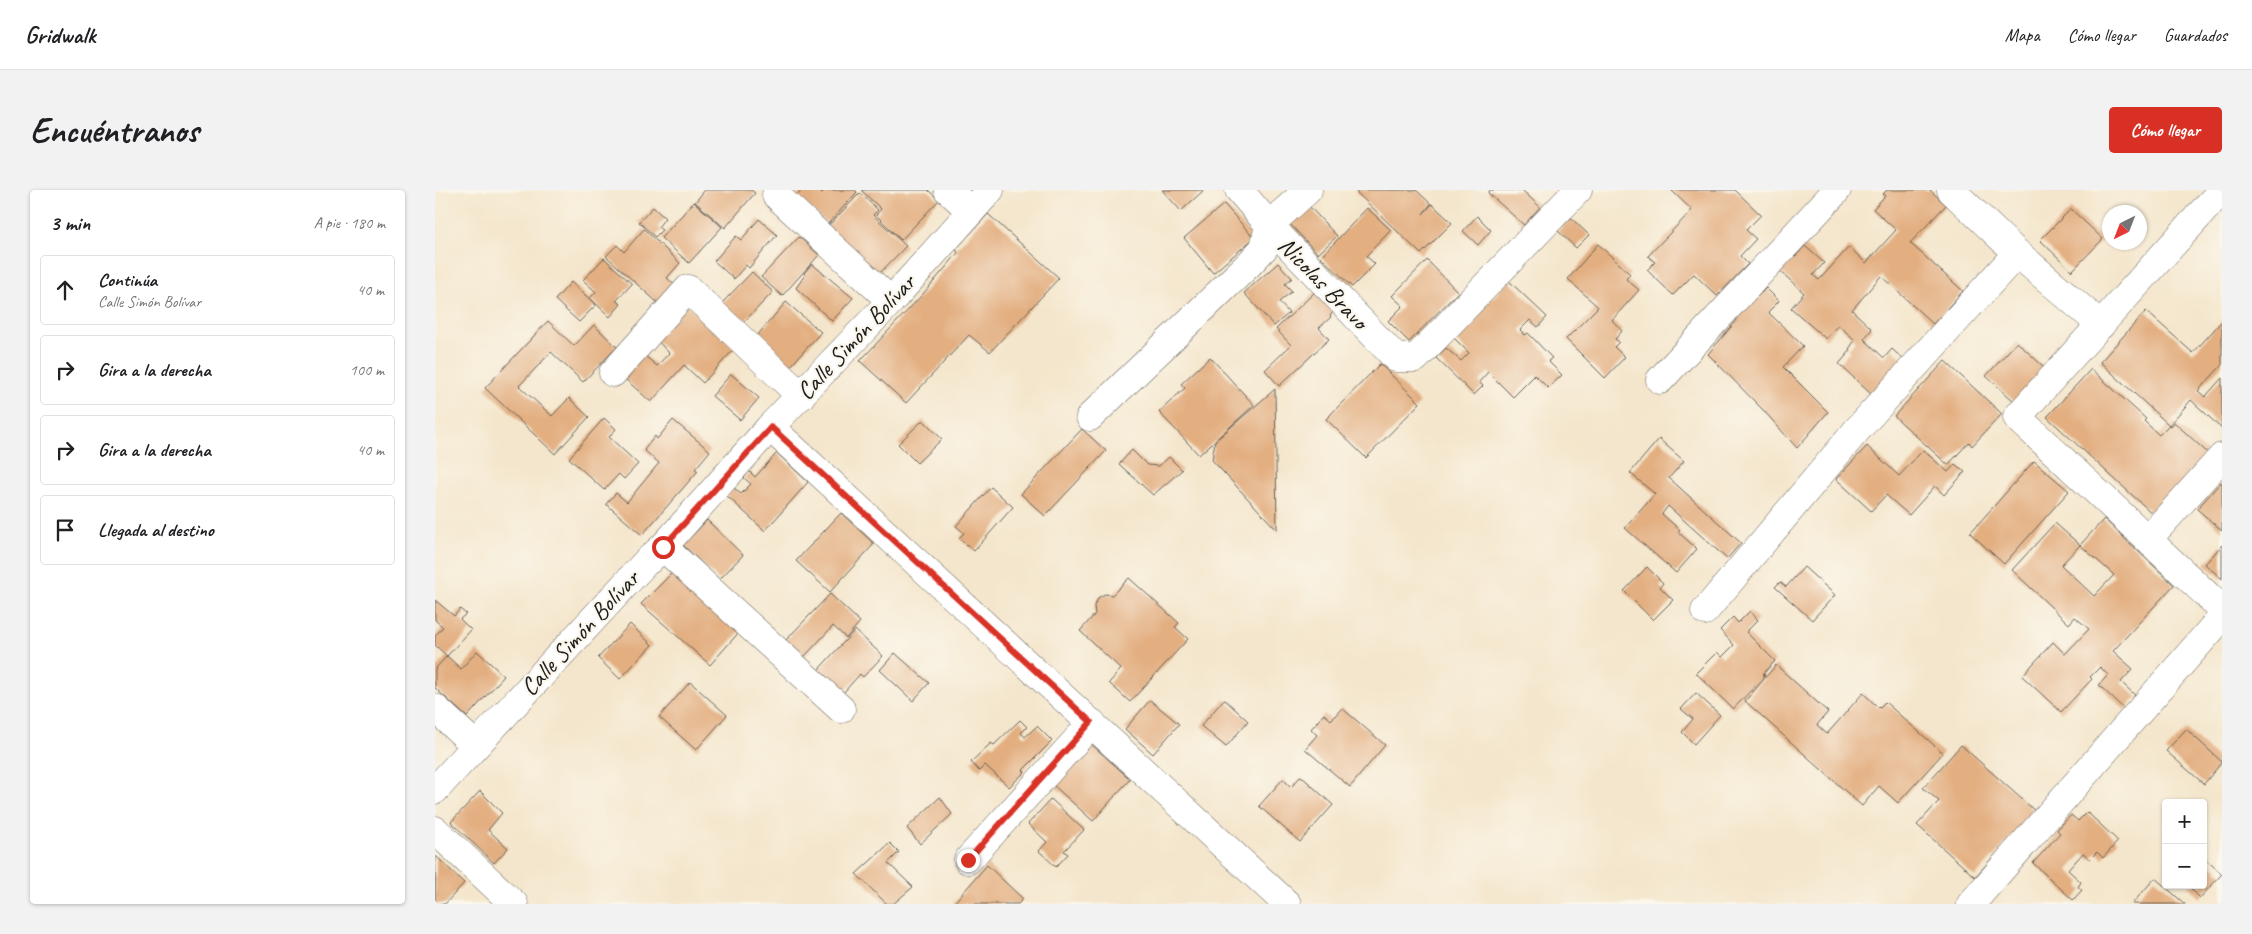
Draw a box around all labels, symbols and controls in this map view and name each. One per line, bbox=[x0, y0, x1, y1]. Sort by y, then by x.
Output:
text: Gridwalk bbox=[25, 20, 95, 50]
text: Mapa bbox=[2005, 24, 2040, 46]
text: Cómo llegar bbox=[2068, 24, 2136, 46]
text: Guardados bbox=[2164, 24, 2227, 46]
button: Cómo llegar bbox=[2109, 107, 2222, 153]
text: Encuéntranos bbox=[30, 108, 199, 153]
north arrow bbox=[2102, 205, 2147, 250]
text: 3 min bbox=[50, 210, 90, 236]
text: A pie · 180 m bbox=[314, 213, 385, 233]
street label: Nicolas Bravo bbox=[1271, 230, 1377, 338]
street label: Calle Simón Bolívar bbox=[789, 266, 924, 407]
text: Continúa bbox=[98, 268, 157, 292]
icon: ahead bbox=[51, 276, 79, 304]
text: 40 m bbox=[357, 280, 384, 300]
text: Calle Simón Bolívar bbox=[98, 292, 201, 312]
icon: right bbox=[51, 356, 79, 384]
text: Gira a la derecha bbox=[98, 358, 211, 382]
text: 100 m bbox=[350, 360, 384, 380]
icon: right bbox=[51, 436, 79, 464]
text: Gira a la derecha bbox=[98, 438, 211, 462]
text: 40 m bbox=[357, 440, 384, 460]
icon: arrive bbox=[51, 516, 79, 544]
text: Llegada al destino bbox=[98, 518, 214, 542]
route start bbox=[652, 536, 675, 559]
street label: Calle Simón Bolívar bbox=[513, 562, 648, 703]
map controls bbox=[2162, 799, 2207, 889]
button: + bbox=[2162, 799, 2207, 844]
button: − bbox=[2162, 844, 2207, 889]
route end bbox=[957, 849, 980, 872]

